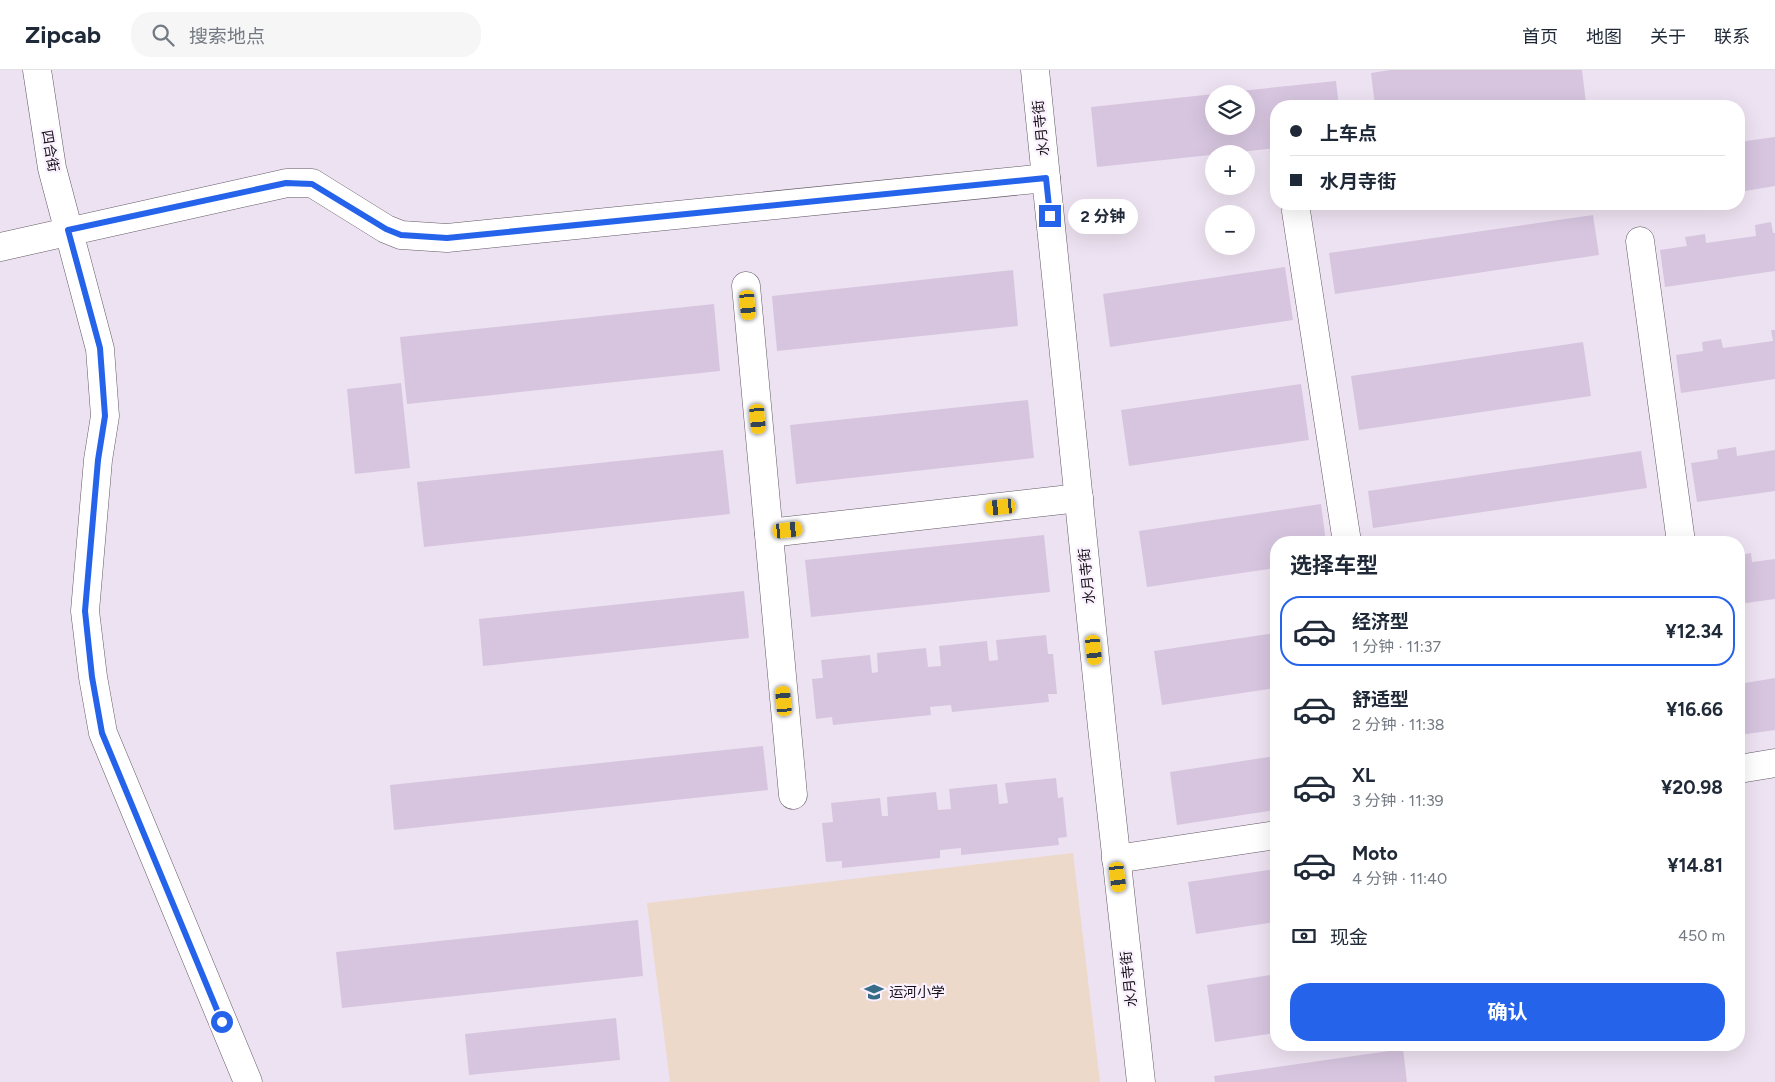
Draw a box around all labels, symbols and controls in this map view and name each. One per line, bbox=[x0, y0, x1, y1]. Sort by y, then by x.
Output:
search box bbox=[131, 12, 481, 57]
text: Zipcab bbox=[25, 20, 101, 49]
icon: search bbox=[149, 21, 177, 49]
text: 搜索地点 bbox=[189, 25, 265, 48]
text: 首页 bbox=[1522, 26, 1558, 48]
text: 地图 bbox=[1586, 26, 1622, 48]
text: 关于 bbox=[1650, 26, 1686, 48]
text: 联系 bbox=[1714, 26, 1750, 48]
map controls bbox=[1205, 85, 1255, 255]
button: layers bbox=[1205, 85, 1255, 135]
street label: 水月寺街 bbox=[1030, 99, 1052, 157]
text: 上车点 bbox=[1320, 122, 1377, 145]
street label: 四合街 bbox=[38, 129, 62, 173]
button: + bbox=[1205, 145, 1255, 195]
text: 水月寺街 bbox=[1320, 170, 1396, 193]
callout: 2 分钟 bbox=[1068, 198, 1138, 234]
route end bbox=[1039, 205, 1061, 227]
button: − bbox=[1205, 205, 1255, 255]
text: 2 分钟 bbox=[1080, 207, 1126, 226]
car bbox=[739, 289, 756, 321]
car bbox=[749, 403, 766, 435]
car bbox=[985, 498, 1016, 516]
car bbox=[772, 521, 803, 539]
street label: 水月寺街 bbox=[1076, 547, 1098, 605]
text: 选择车型 bbox=[1290, 552, 1378, 579]
icon: car bbox=[1292, 609, 1337, 654]
text: 经济型 bbox=[1352, 610, 1409, 633]
text: ¥12.34 bbox=[1665, 620, 1723, 643]
car bbox=[1084, 634, 1103, 666]
text: 1 分钟 · 11:37 bbox=[1352, 637, 1441, 656]
car bbox=[775, 685, 792, 717]
icon: car bbox=[1292, 687, 1337, 732]
text: 舒适型 bbox=[1352, 688, 1409, 711]
text: ¥16.66 bbox=[1666, 698, 1723, 721]
text: 2 分钟 · 11:38 bbox=[1352, 715, 1445, 734]
text: XL bbox=[1352, 764, 1375, 787]
icon: car bbox=[1292, 765, 1337, 810]
text: ¥20.98 bbox=[1661, 776, 1723, 799]
text: 3 分钟 · 11:39 bbox=[1352, 791, 1444, 810]
text: Moto bbox=[1352, 842, 1398, 865]
icon: car bbox=[1292, 843, 1337, 888]
text: ¥14.81 bbox=[1667, 854, 1723, 877]
car bbox=[1108, 861, 1127, 893]
text: 4 分钟 · 11:40 bbox=[1352, 869, 1447, 888]
icon: cash bbox=[1290, 922, 1318, 950]
text: 现金 bbox=[1330, 926, 1368, 949]
text: 450 m bbox=[1678, 926, 1725, 945]
street label: 水月寺街 bbox=[1118, 950, 1140, 1008]
school or university icon: 运河小学 bbox=[863, 981, 885, 1003]
button: 确认 bbox=[1290, 983, 1725, 1041]
place label: 运河小学 bbox=[889, 984, 945, 1001]
route start bbox=[211, 1011, 233, 1033]

